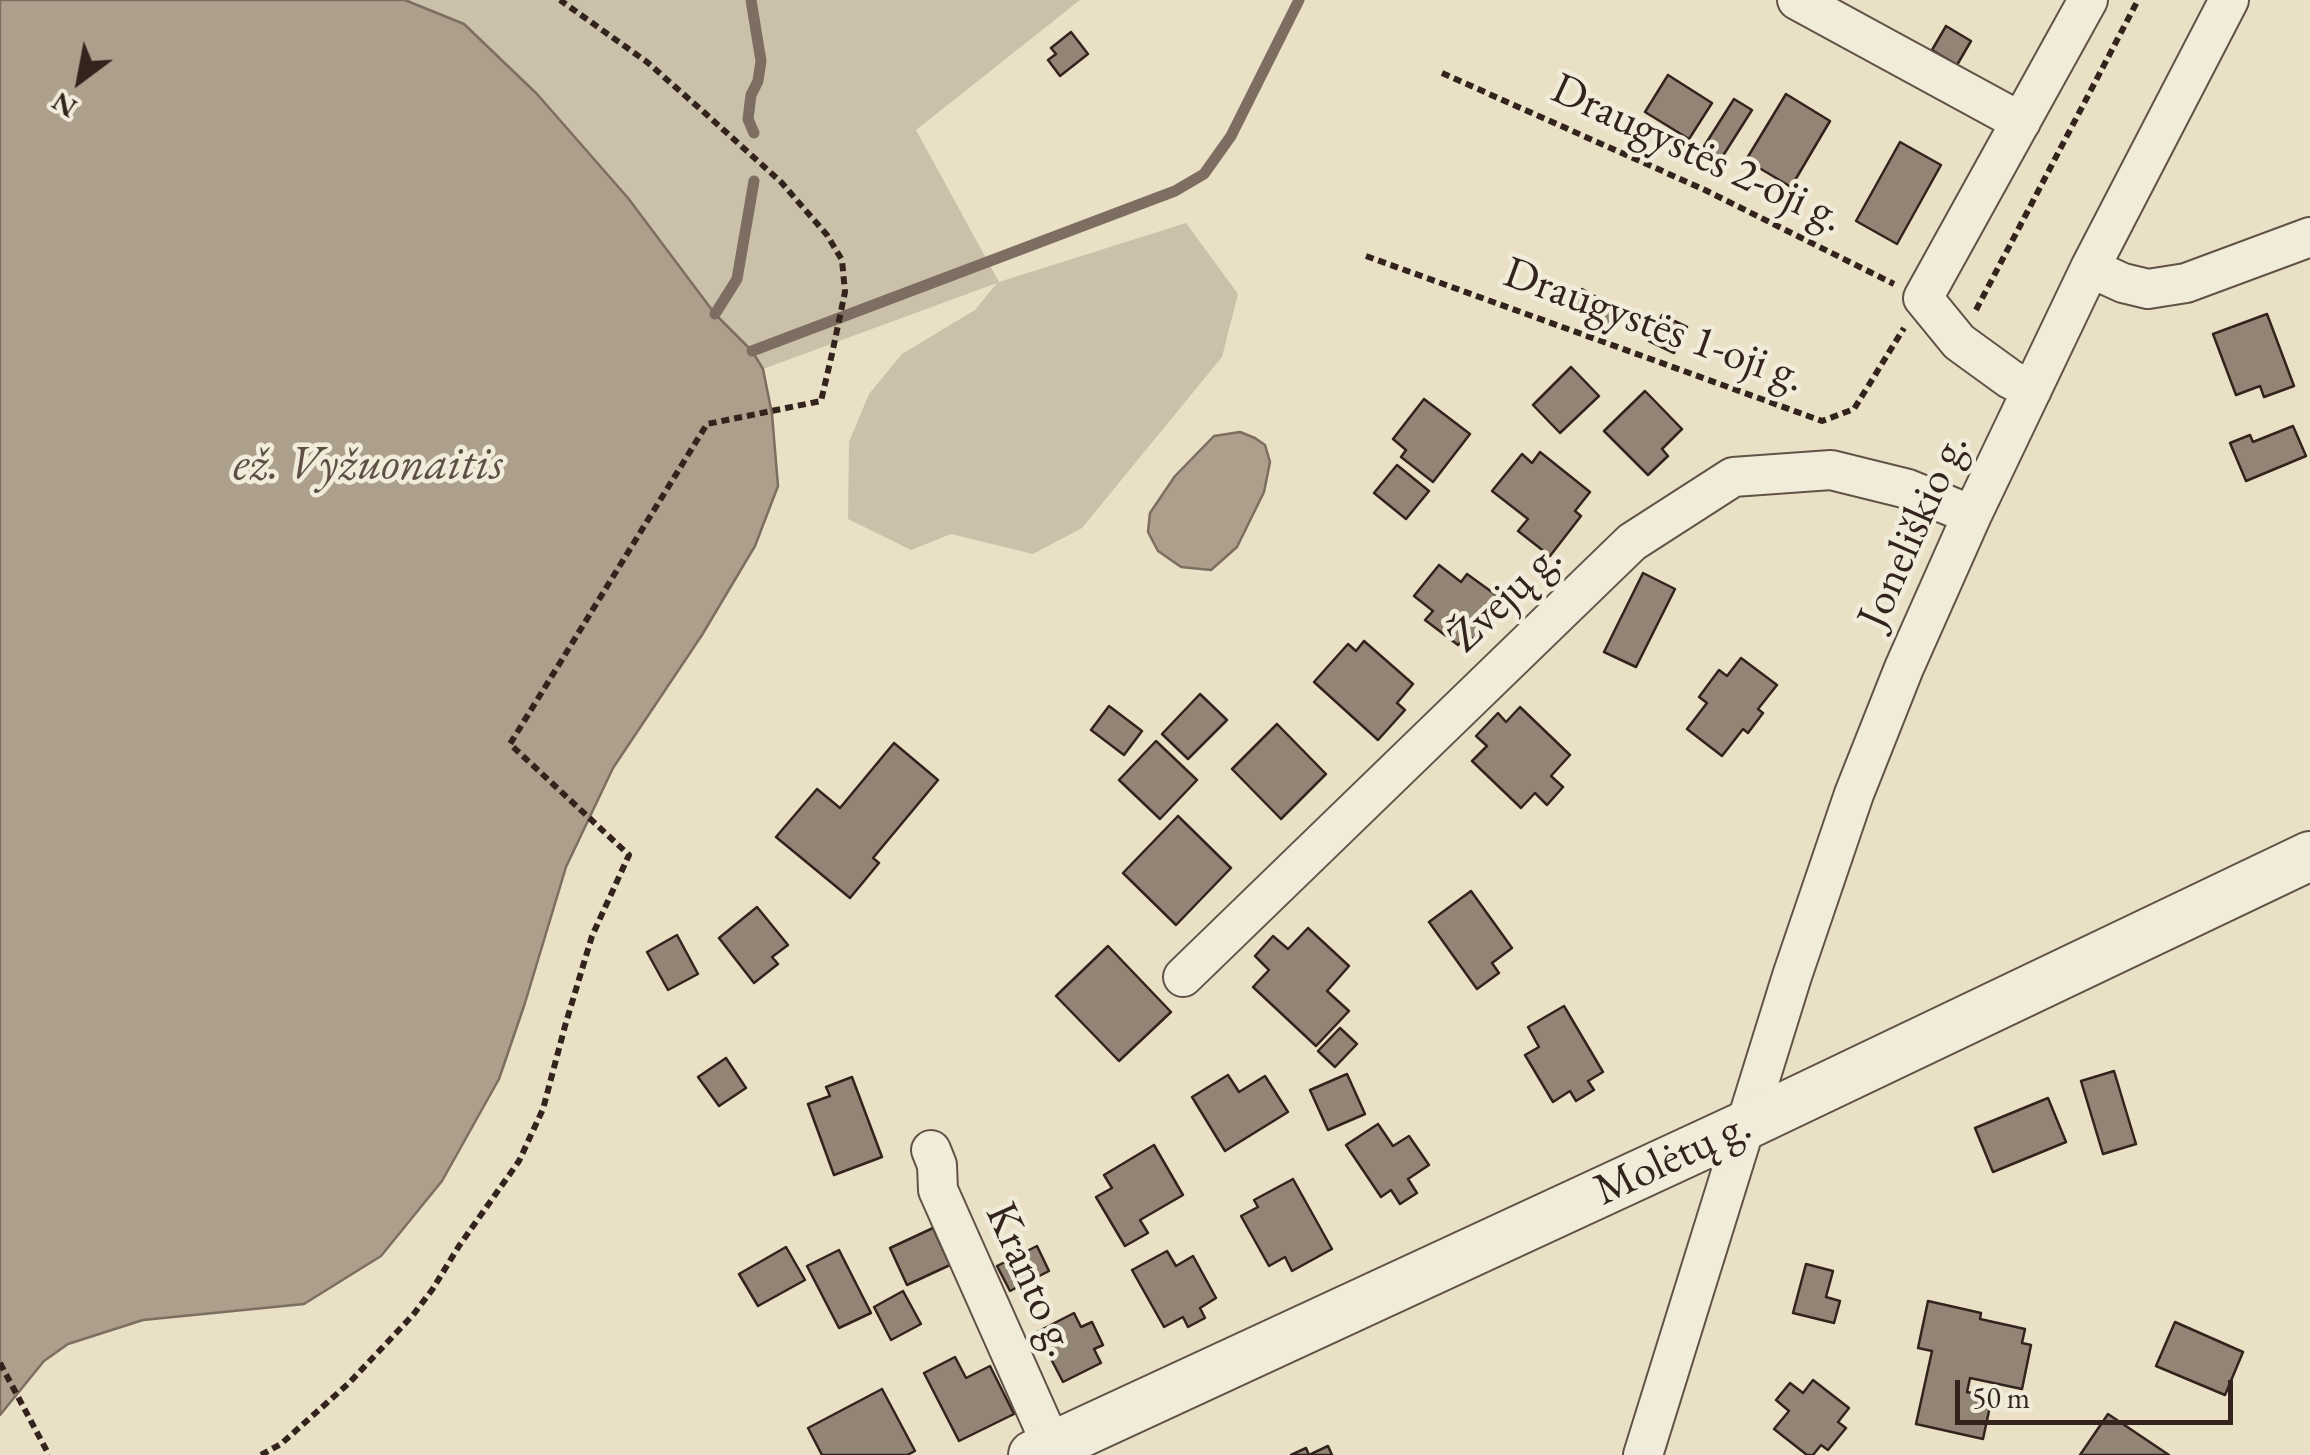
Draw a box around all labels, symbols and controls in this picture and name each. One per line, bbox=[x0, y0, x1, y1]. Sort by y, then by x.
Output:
north arrow bbox=[30, 30, 130, 130]
street label: Draugystės 2-oji g. bbox=[1542, 63, 1852, 245]
text: N bbox=[45, 84, 83, 127]
street label: Draugystės 1-oji g. bbox=[1496, 247, 1812, 405]
street label: Joneliškio g. bbox=[1847, 425, 1981, 637]
water label: ež. Vyžuonaitis bbox=[233, 437, 503, 495]
street label: Žvejų g. bbox=[1438, 531, 1574, 665]
street label: Molėtų g. bbox=[1586, 1099, 1760, 1219]
street label: Kranto g. bbox=[972, 1195, 1088, 1365]
scale bar bbox=[1960, 1360, 2238, 1422]
text: 50 m bbox=[1972, 1378, 2030, 1417]

